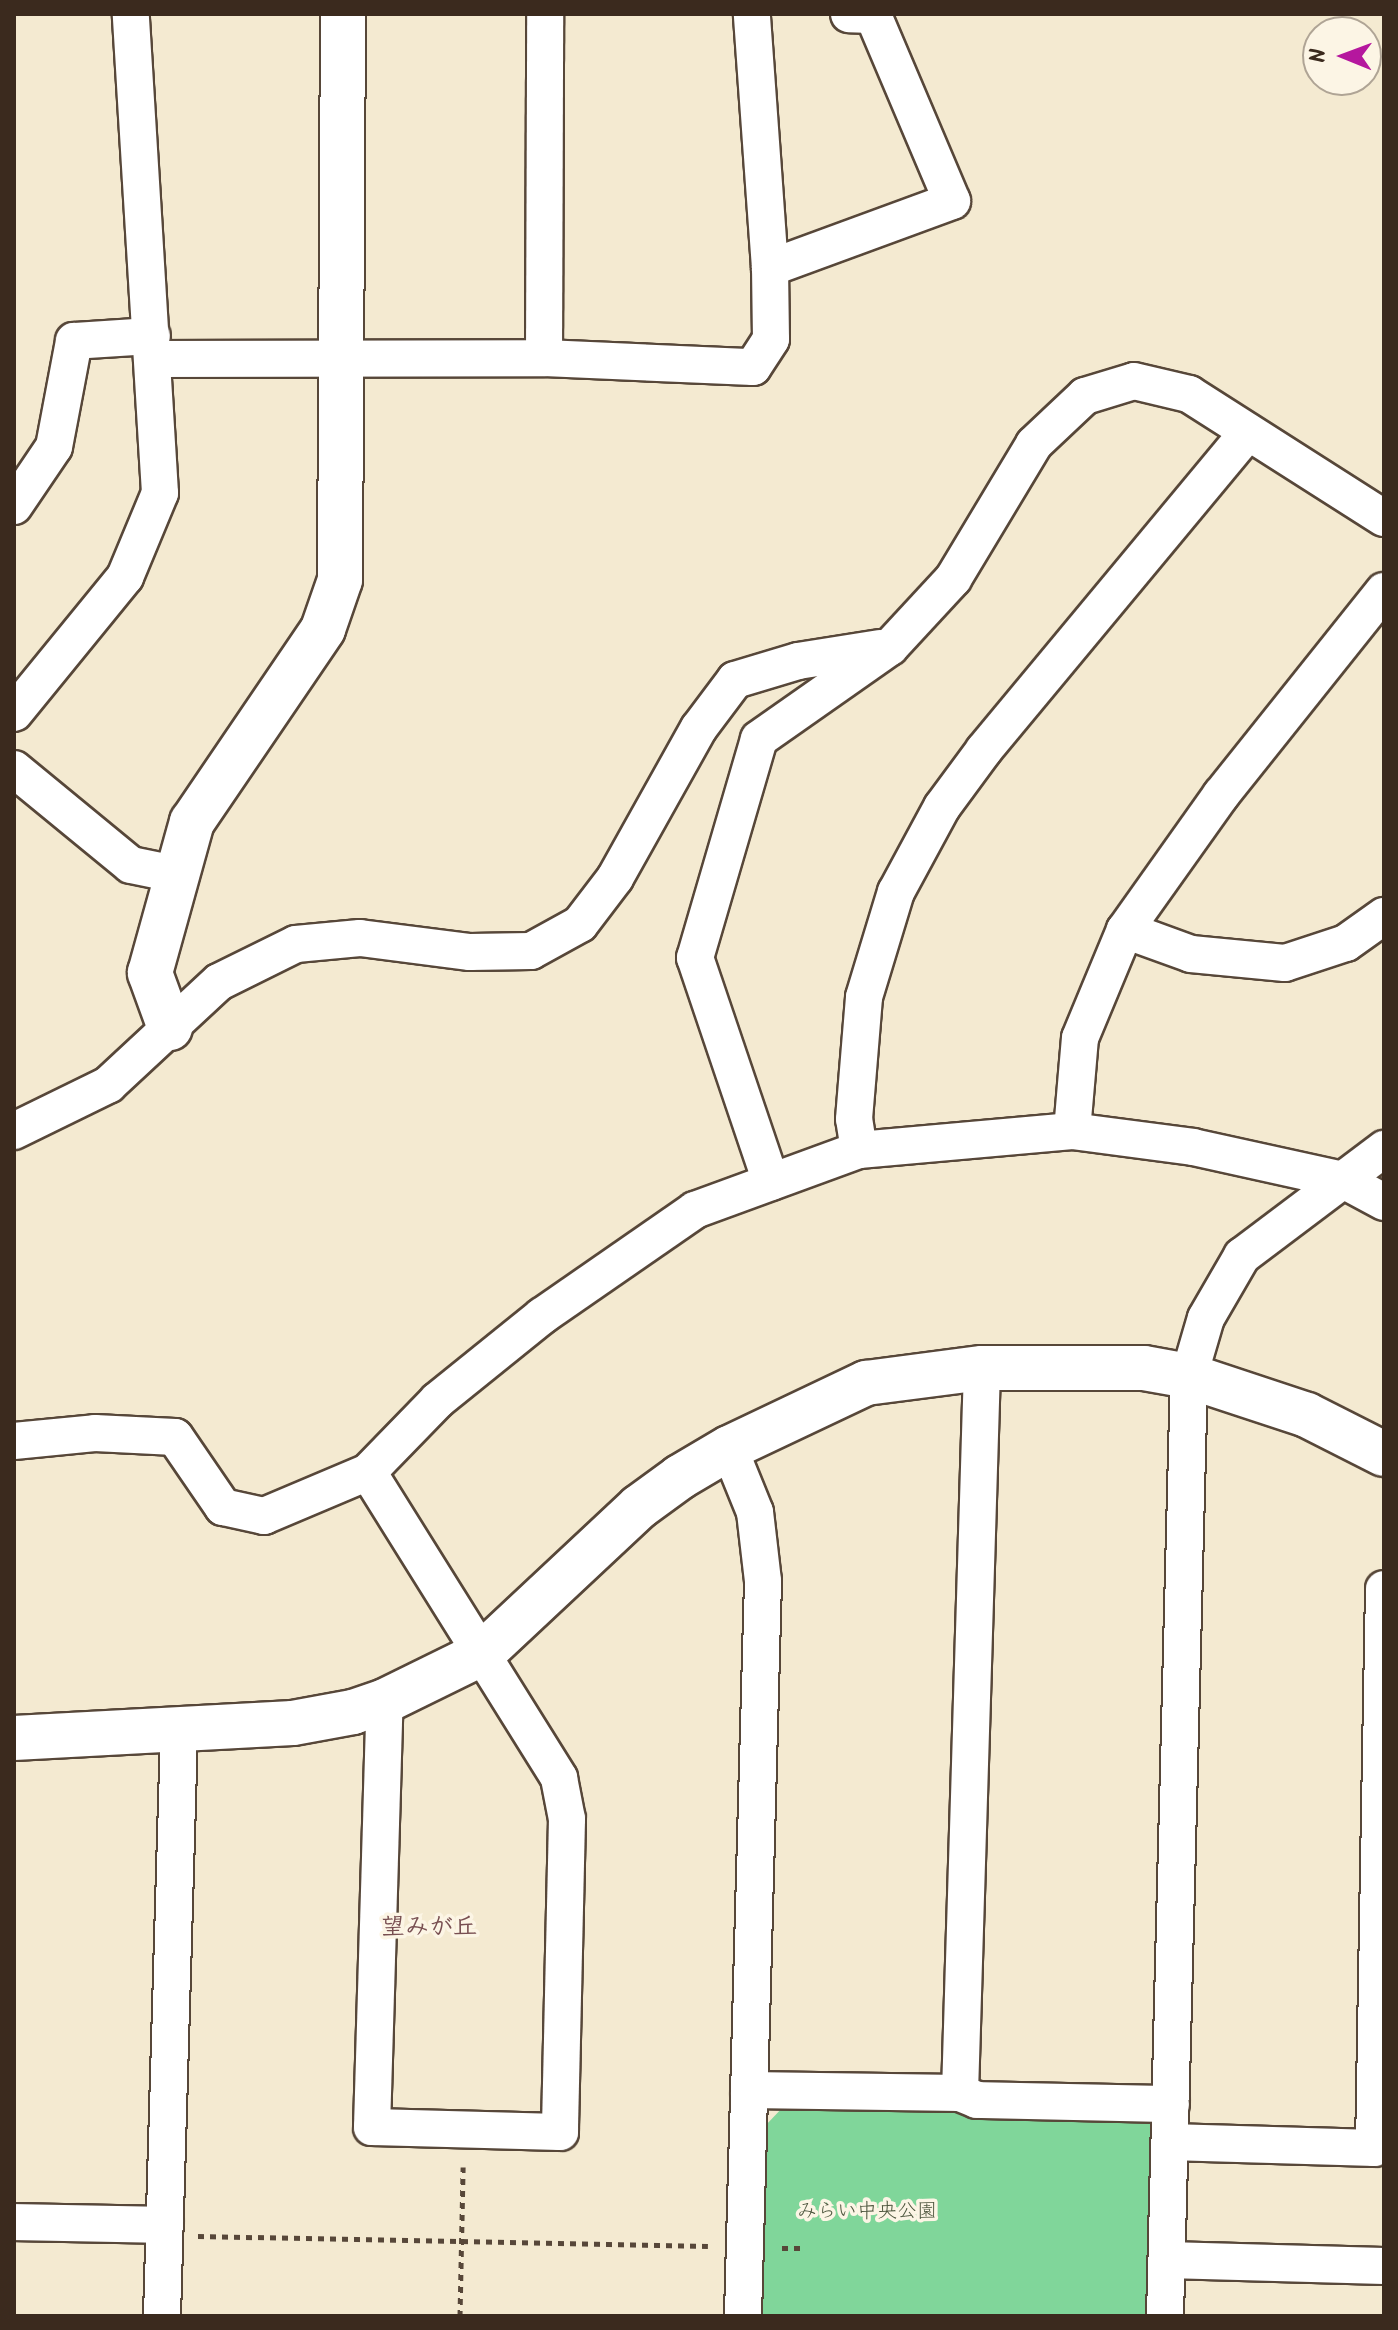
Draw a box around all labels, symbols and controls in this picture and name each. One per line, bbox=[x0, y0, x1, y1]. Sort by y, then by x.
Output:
north arrow bbox=[1302, 16, 1382, 96]
text: N bbox=[1302, 48, 1337, 63]
district label: 望みが丘 bbox=[381, 1914, 477, 1942]
park label: みらい中央公園 bbox=[797, 2200, 937, 2224]

